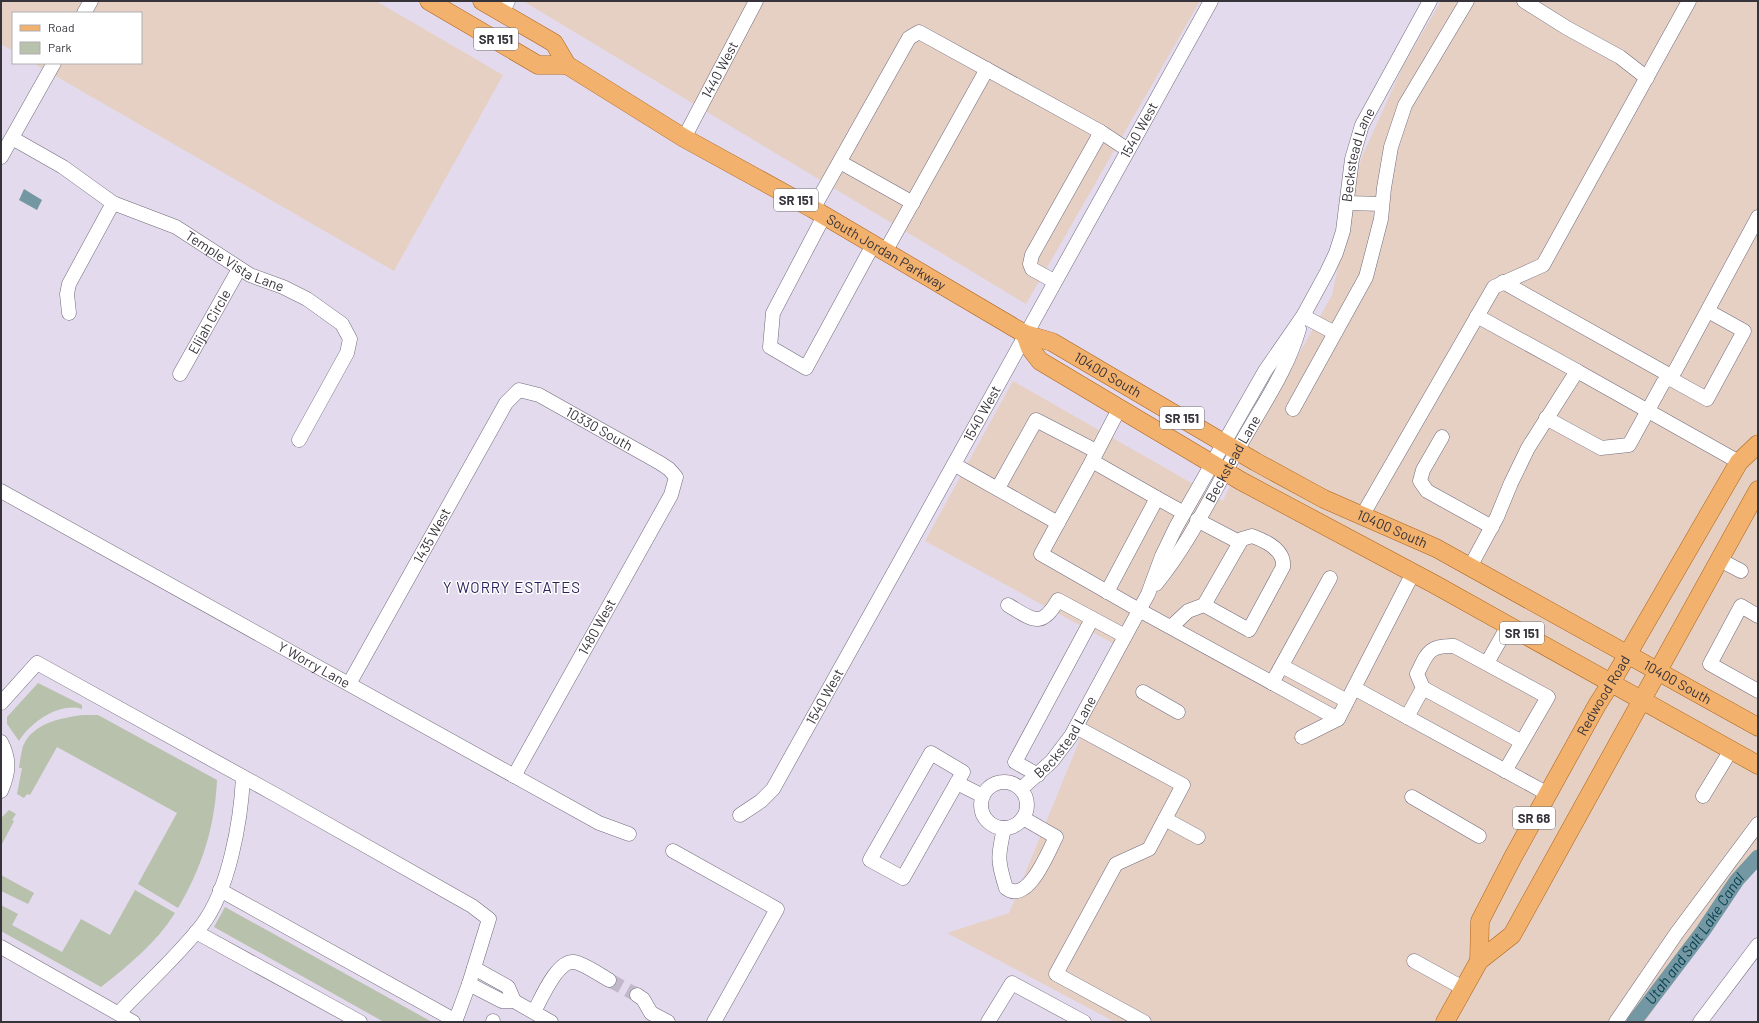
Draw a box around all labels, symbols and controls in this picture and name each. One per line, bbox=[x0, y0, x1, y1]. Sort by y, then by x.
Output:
legend bbox=[12, 12, 142, 64]
text: Road bbox=[48, 20, 75, 34]
road number: SR 151 bbox=[474, 28, 518, 50]
street label: 1440 West bbox=[697, 38, 741, 101]
text: Park bbox=[48, 40, 72, 54]
street label: 1540 West bbox=[1116, 99, 1161, 161]
street label: Beckstead Lane bbox=[1338, 104, 1378, 203]
road number: SR 151 bbox=[774, 189, 818, 211]
street label: South Jordan Parkway bbox=[824, 210, 950, 294]
street label: Temple Vista Lane bbox=[182, 226, 287, 295]
street label: Elijah Circle bbox=[184, 286, 234, 357]
street label: 10400 South bbox=[1071, 348, 1145, 401]
street label: 1540 West bbox=[959, 382, 1004, 444]
street label: 10330 South bbox=[563, 403, 636, 454]
road number: SR 151 bbox=[1160, 407, 1204, 429]
street label: Beckstead Lane bbox=[1201, 412, 1264, 505]
street label: 1435 West bbox=[409, 505, 454, 566]
street label: 10400 South bbox=[1355, 506, 1430, 551]
district label: Y WORRY ESTATES bbox=[443, 578, 581, 596]
street label: 1480 West bbox=[574, 596, 619, 658]
road number: SR 151 bbox=[1500, 622, 1544, 644]
street label: Y Worry Lane bbox=[275, 638, 353, 691]
street label: Redwood Road bbox=[1573, 652, 1633, 738]
street label: 10400 South bbox=[1641, 656, 1715, 708]
street label: 1540 West bbox=[802, 665, 847, 727]
street label: Beckstead Lane bbox=[1030, 693, 1099, 781]
road number: SR 68 bbox=[1513, 807, 1555, 829]
water label: Utah and Salt Lake Canal bbox=[1641, 868, 1748, 1008]

